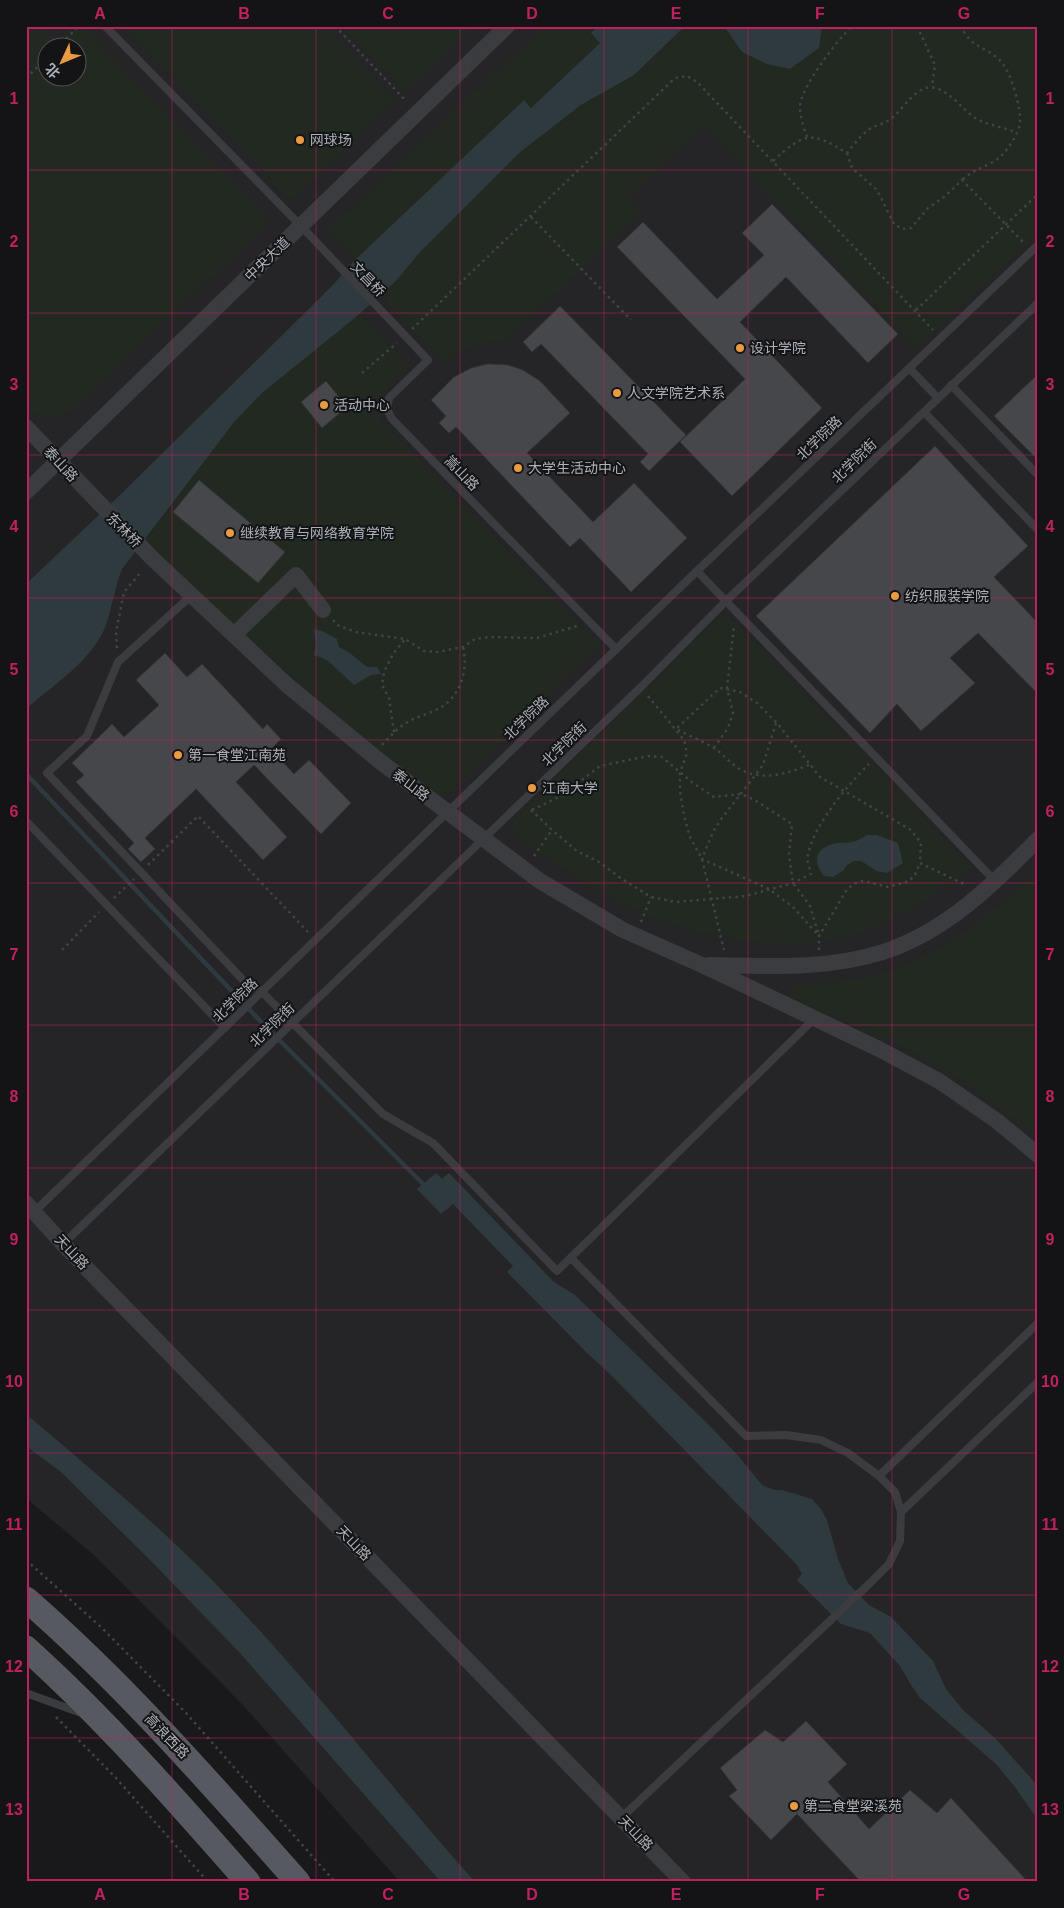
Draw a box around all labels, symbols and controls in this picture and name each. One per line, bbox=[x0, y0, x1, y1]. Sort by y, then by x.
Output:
text: A bbox=[94, 5, 106, 22]
text: B bbox=[238, 5, 250, 22]
text: C bbox=[382, 5, 394, 22]
text: D bbox=[526, 5, 538, 22]
text: E bbox=[671, 5, 682, 22]
text: F bbox=[815, 5, 825, 22]
text: G bbox=[958, 5, 970, 22]
north arrow bbox=[38, 38, 88, 88]
text: 北 bbox=[42, 60, 63, 82]
text: 1 bbox=[10, 90, 19, 107]
text: 1 bbox=[1046, 90, 1055, 107]
place label: 网球场 bbox=[310, 132, 352, 148]
marker: 网球场 bbox=[294, 134, 306, 146]
text: 2 bbox=[10, 233, 19, 250]
text: 2 bbox=[1046, 233, 1055, 250]
street label: 中央大道 bbox=[241, 234, 293, 284]
street label: 文昌桥 bbox=[348, 258, 388, 300]
place label: 设计学院 bbox=[750, 340, 806, 356]
marker: 设计学院 bbox=[734, 342, 746, 354]
text: 3 bbox=[10, 376, 19, 393]
text: 3 bbox=[1046, 376, 1055, 393]
place label: 人文学院艺术系 bbox=[627, 385, 725, 401]
marker: 人文学院艺术系 bbox=[611, 387, 623, 399]
place label: 活动中心 bbox=[334, 397, 390, 413]
marker: 活动中心 bbox=[318, 399, 330, 411]
street label: 北学院路 bbox=[793, 413, 845, 463]
street label: 北学院街 bbox=[828, 436, 880, 486]
street label: 泰山路 bbox=[41, 443, 81, 485]
street label: 嵩山路 bbox=[442, 452, 482, 494]
place label: 大学生活动中心 bbox=[528, 460, 626, 476]
marker: 大学生活动中心 bbox=[512, 462, 524, 474]
street label: 东林桥 bbox=[103, 509, 145, 551]
text: 4 bbox=[10, 518, 19, 535]
text: 4 bbox=[1046, 518, 1055, 535]
place label: 继续教育与网络教育学院 bbox=[240, 525, 394, 541]
marker: 继续教育与网络教育学院 bbox=[224, 527, 236, 539]
place label: 纺织服装学院 bbox=[905, 588, 989, 604]
marker: 纺织服装学院 bbox=[889, 590, 901, 602]
text: 5 bbox=[10, 661, 19, 678]
text: 5 bbox=[1046, 661, 1055, 678]
street label: 北学院路 bbox=[500, 693, 552, 743]
street label: 北学院街 bbox=[538, 719, 590, 769]
place label: 第一食堂江南苑 bbox=[188, 747, 286, 763]
marker: 第一食堂江南苑 bbox=[172, 749, 184, 761]
street label: 泰山路 bbox=[389, 766, 433, 804]
place label: 江南大学 bbox=[542, 780, 598, 796]
marker: 江南大学 bbox=[526, 782, 538, 794]
text: 6 bbox=[10, 803, 19, 820]
text: 6 bbox=[1046, 803, 1055, 820]
text: 7 bbox=[10, 946, 19, 963]
text: 7 bbox=[1046, 946, 1055, 963]
street label: 北学院路 bbox=[209, 975, 261, 1025]
street label: 北学院街 bbox=[246, 1000, 298, 1050]
text: 8 bbox=[10, 1088, 19, 1105]
text: 8 bbox=[1046, 1088, 1055, 1105]
text: 9 bbox=[10, 1231, 19, 1248]
street label: 天山路 bbox=[52, 1231, 92, 1273]
text: 9 bbox=[1046, 1231, 1055, 1248]
text: 10 bbox=[5, 1373, 23, 1390]
text: 10 bbox=[1041, 1373, 1059, 1390]
text: 11 bbox=[6, 1516, 23, 1533]
text: 11 bbox=[1042, 1516, 1059, 1533]
street label: 天山路 bbox=[334, 1522, 374, 1564]
text: 12 bbox=[5, 1658, 23, 1675]
text: 12 bbox=[1041, 1658, 1059, 1675]
street label: 高浪西路 bbox=[142, 1710, 192, 1762]
place label: 第二食堂梁溪苑 bbox=[804, 1798, 902, 1814]
marker: 第二食堂梁溪苑 bbox=[788, 1800, 800, 1812]
text: 13 bbox=[5, 1801, 23, 1818]
text: 13 bbox=[1041, 1801, 1059, 1818]
street label: 天山路 bbox=[616, 1812, 656, 1854]
text: A bbox=[94, 1886, 106, 1903]
text: B bbox=[238, 1886, 250, 1903]
text: C bbox=[382, 1886, 394, 1903]
text: D bbox=[526, 1886, 538, 1903]
text: E bbox=[671, 1886, 682, 1903]
text: F bbox=[815, 1886, 825, 1903]
text: G bbox=[958, 1886, 970, 1903]

